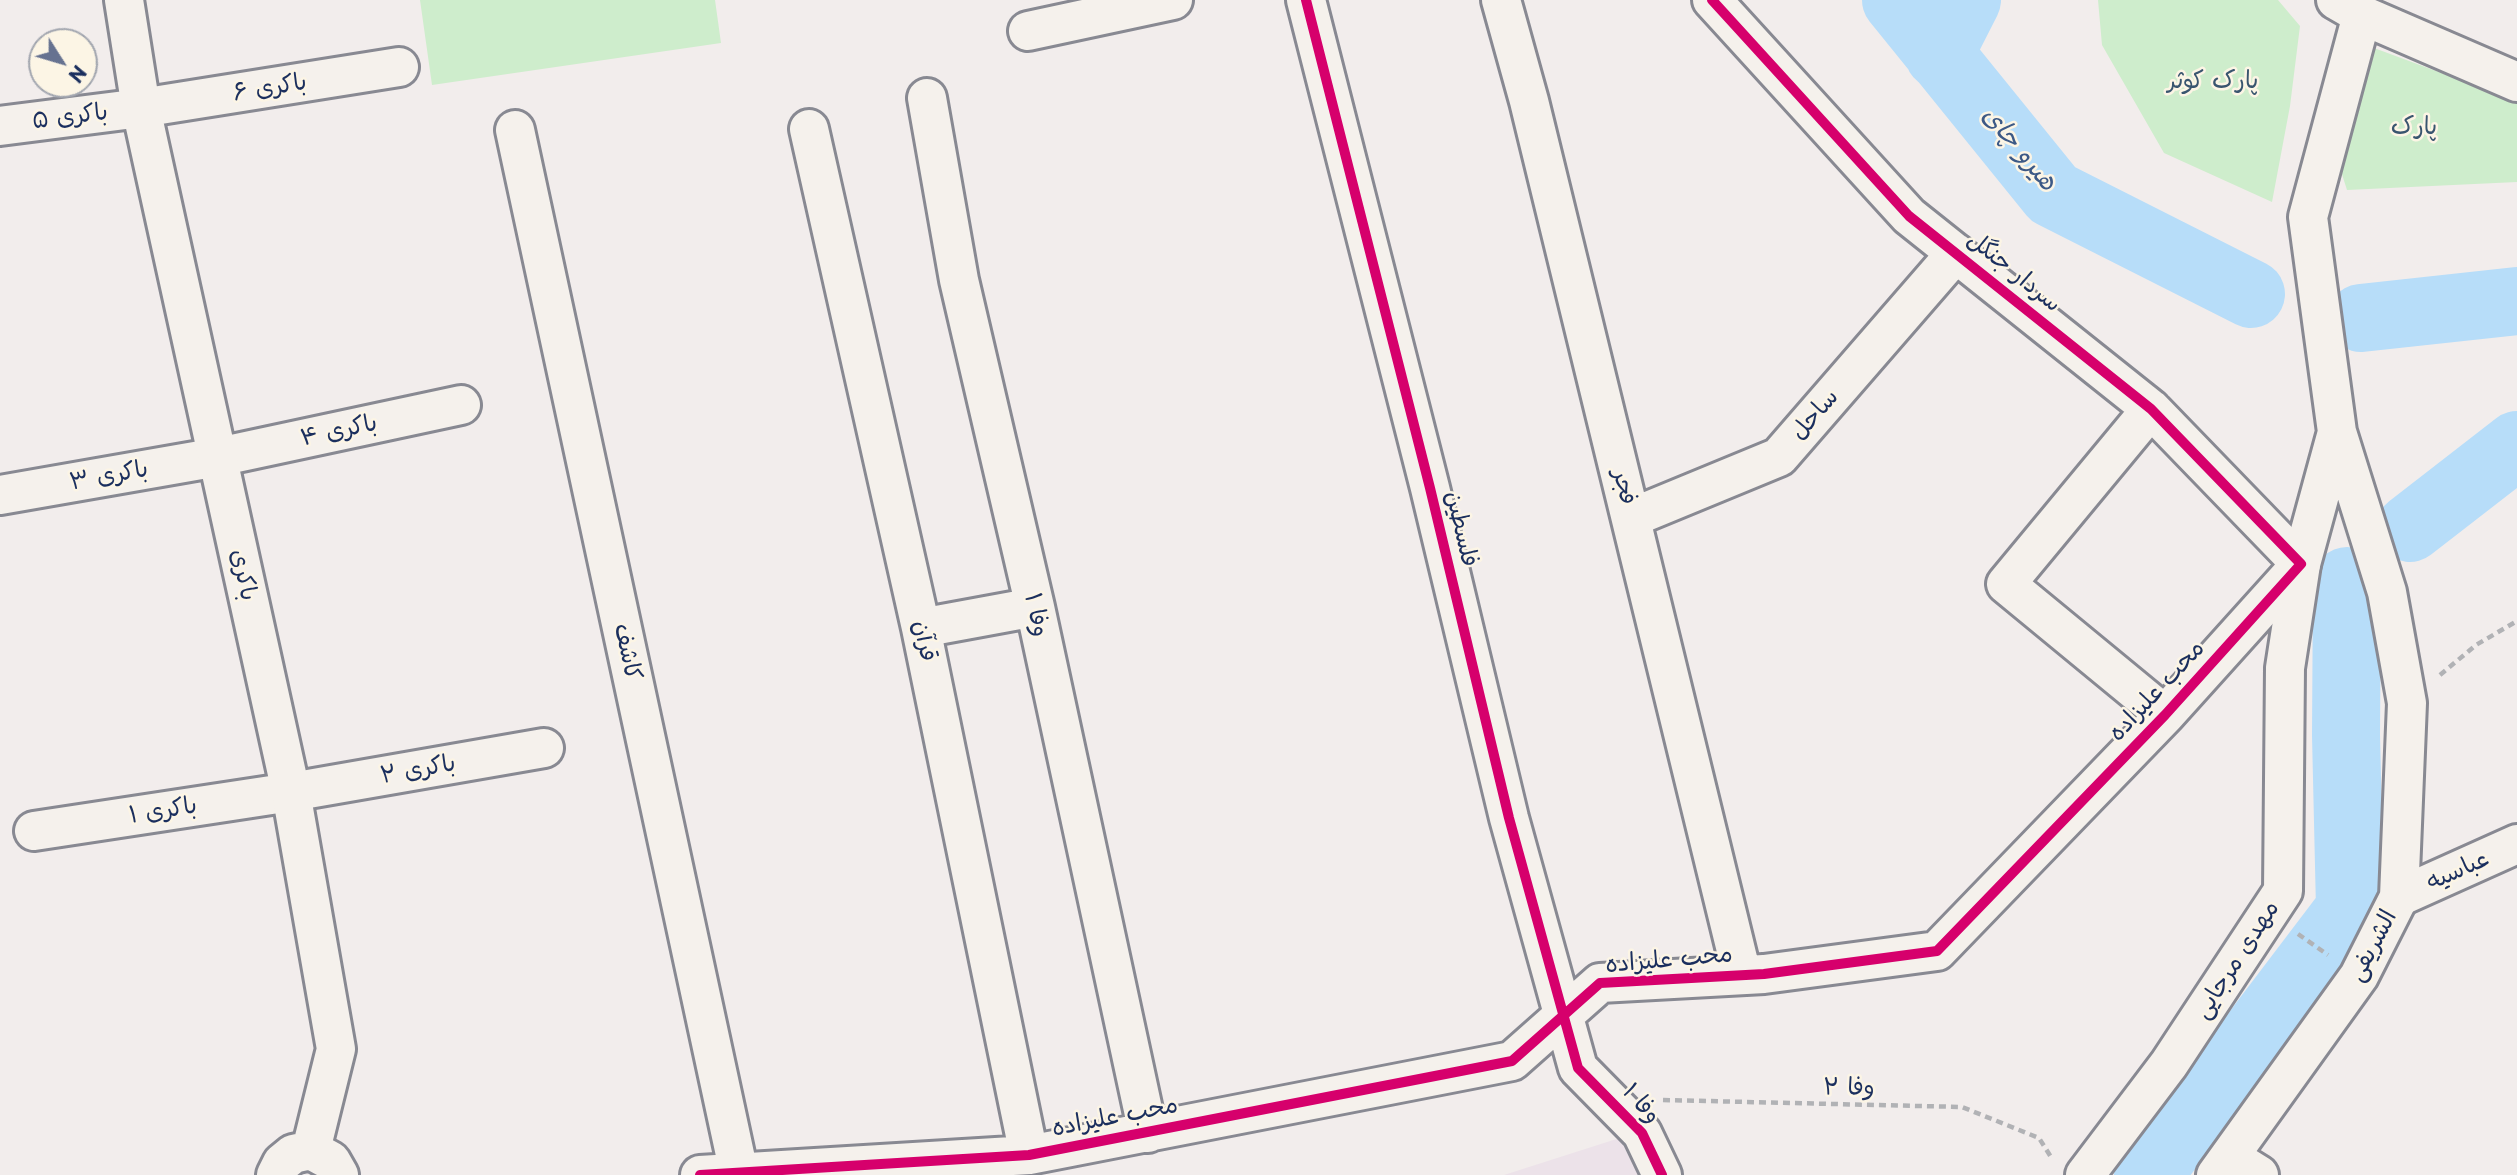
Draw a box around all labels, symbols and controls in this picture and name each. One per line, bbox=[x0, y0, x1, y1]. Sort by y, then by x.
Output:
north arrow bbox=[28, 28, 98, 98]
text: N bbox=[62, 60, 94, 89]
park label: پارک کوثر bbox=[2168, 67, 2258, 95]
street label: باکری ۶ bbox=[231, 68, 309, 108]
street label: باکری ۵ bbox=[30, 98, 110, 136]
water label: هیرو چای bbox=[1975, 101, 2063, 197]
park label: پارک bbox=[2391, 113, 2437, 141]
street label: سردار جنگل bbox=[1961, 225, 2067, 319]
street label: ساحل bbox=[1785, 384, 1845, 446]
street label: باکری ۴ bbox=[298, 409, 380, 453]
street label: باکری ۳ bbox=[67, 455, 151, 497]
street label: فجر bbox=[1606, 466, 1642, 508]
street label: فلسطین bbox=[1438, 488, 1484, 570]
street label: باکری bbox=[224, 547, 262, 603]
street label: وفا ۱ bbox=[1017, 590, 1055, 640]
street label: قرآن bbox=[906, 618, 942, 664]
street label: کاشف bbox=[607, 621, 647, 683]
street label: محب علیزاده bbox=[2103, 634, 2211, 748]
street label: باکری ۲ bbox=[378, 749, 458, 791]
street label: باکری ۱ bbox=[127, 791, 199, 831]
street label: عباسیه bbox=[2422, 845, 2494, 897]
street label: مهدی مرجایی bbox=[2188, 895, 2286, 1025]
street label: الشریفی bbox=[2342, 905, 2404, 987]
street label: محب علیزاده bbox=[1604, 940, 1734, 980]
street label: وفا ۲ bbox=[1823, 1073, 1875, 1103]
street label: وفا ۱ bbox=[1616, 1078, 1666, 1130]
street label: محب علیزاده bbox=[1050, 1091, 1180, 1143]

